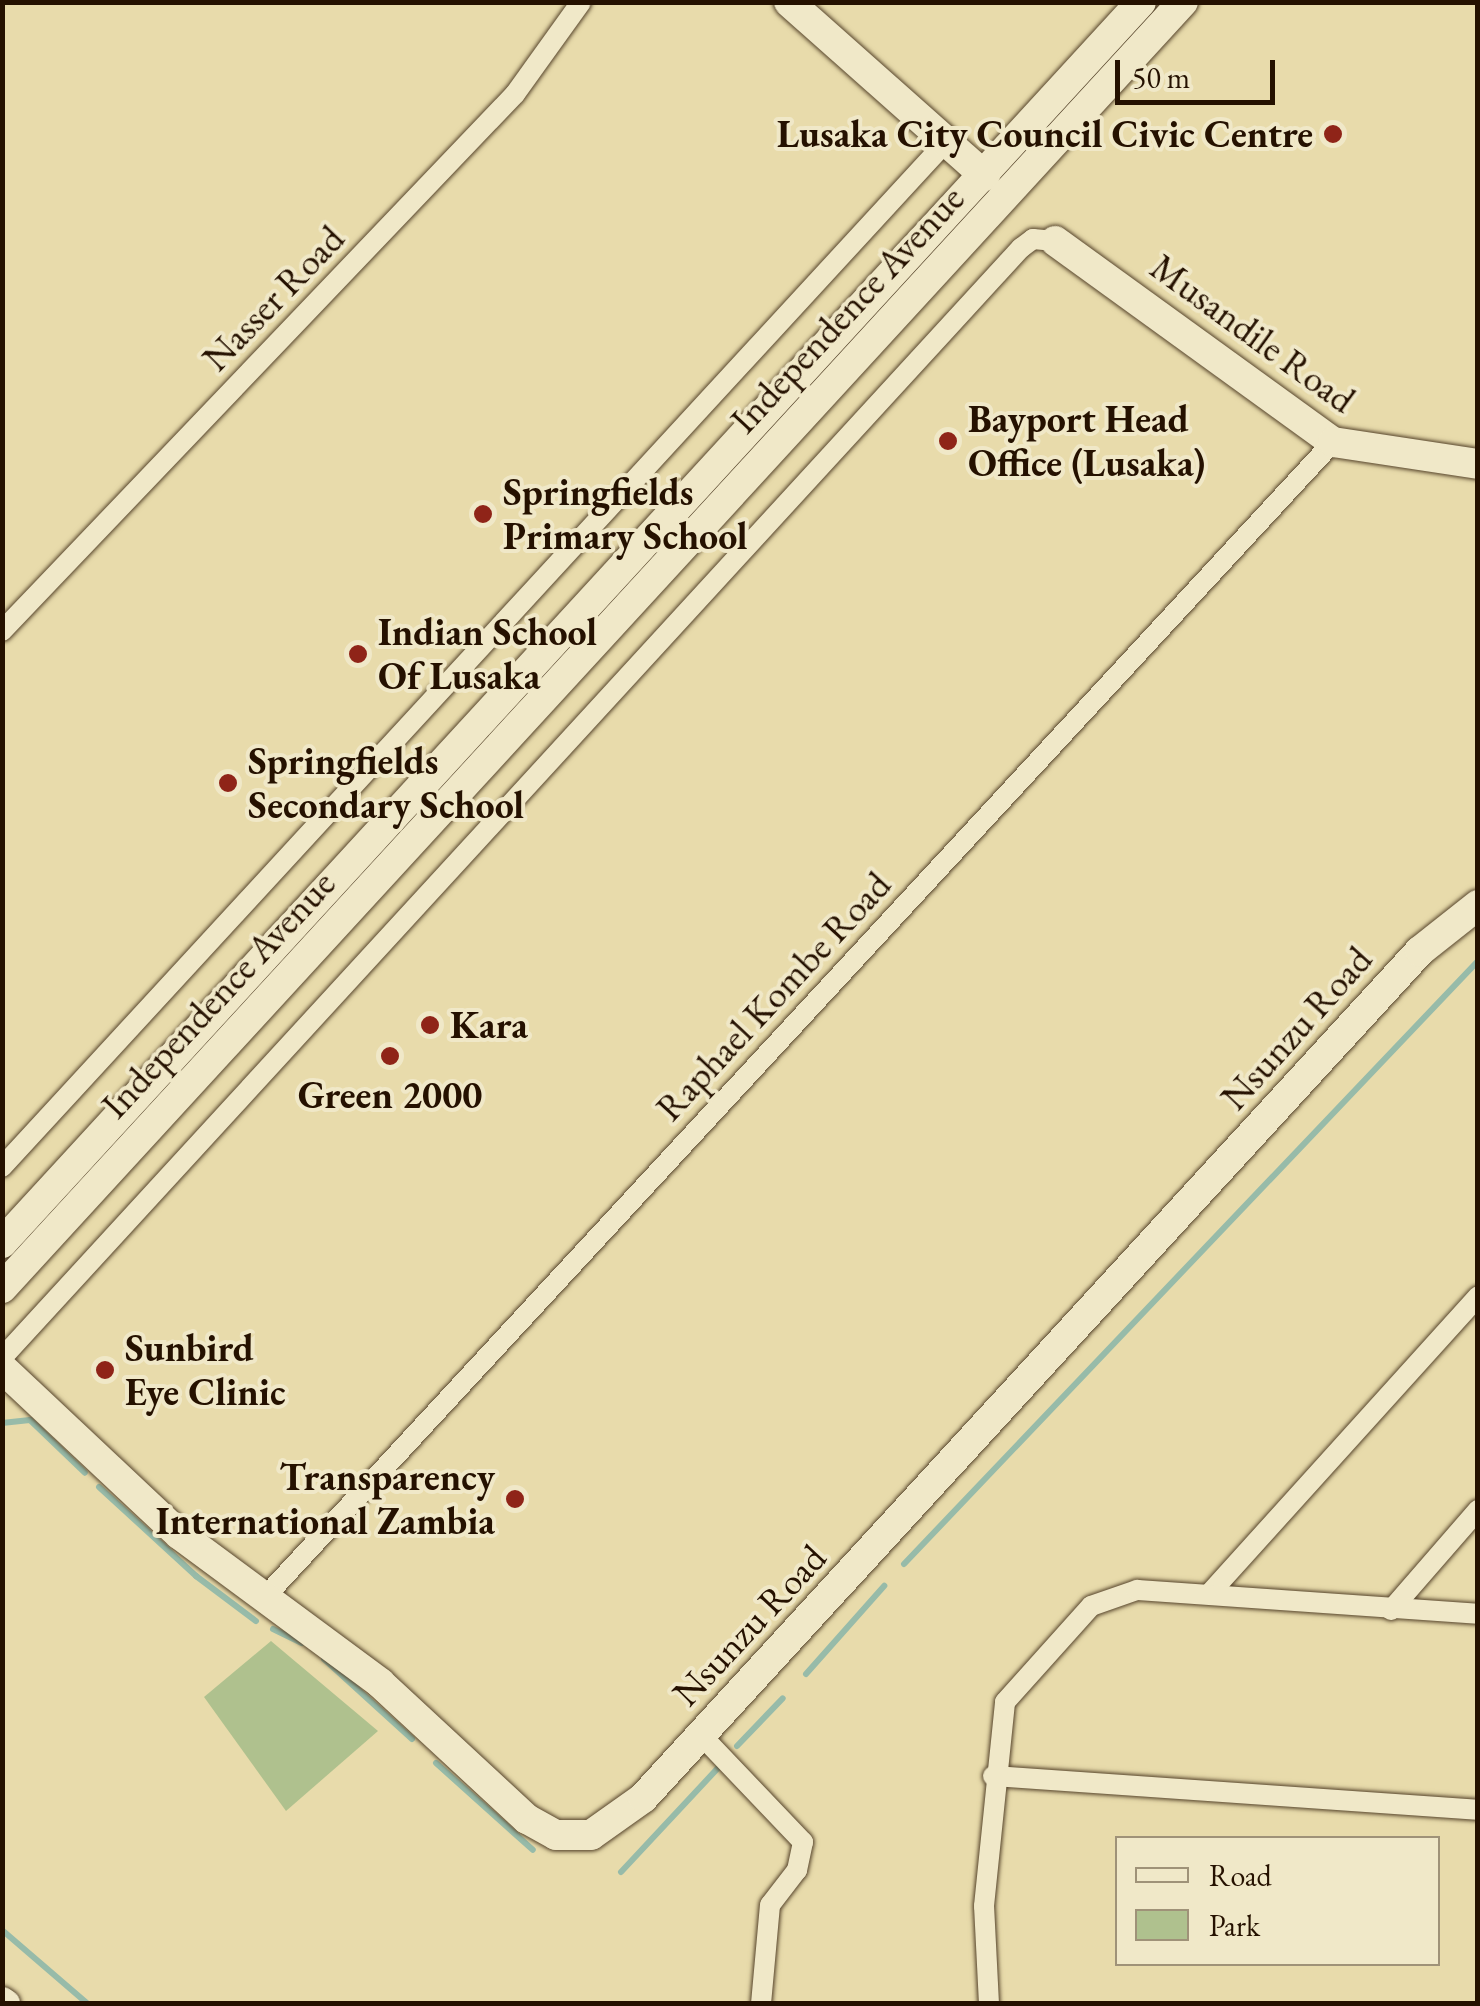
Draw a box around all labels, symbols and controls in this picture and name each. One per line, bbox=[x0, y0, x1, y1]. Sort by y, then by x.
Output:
scale bar bbox=[1120, 40, 1280, 102]
text: 50 m bbox=[1132, 58, 1190, 97]
place label: Lusaka City Council Civic Centre bbox=[777, 111, 1313, 157]
marker: Lusaka City Council Civic Centre bbox=[1322, 123, 1344, 145]
street label: Independence Avenue bbox=[721, 176, 973, 442]
street label: Nasser Road bbox=[193, 216, 353, 380]
street label: Musandile Road bbox=[1142, 244, 1364, 422]
place label: Bayport Head Office (Lusaka) bbox=[968, 396, 1205, 486]
marker: Bayport Head Office (Lusaka) bbox=[937, 430, 959, 452]
place label: Springfields Primary School bbox=[503, 469, 748, 558]
marker: Springfields Primary School bbox=[472, 503, 494, 525]
place label: Indian School Of Lusaka bbox=[378, 609, 597, 698]
marker: Indian School Of Lusaka bbox=[347, 643, 369, 665]
place label: Springfields Secondary School bbox=[248, 738, 524, 828]
marker: Springfields Secondary School bbox=[217, 772, 239, 794]
street label: Independence Avenue bbox=[92, 861, 344, 1127]
street label: Raphael Kombe Road bbox=[646, 862, 900, 1130]
street label: Nsunzu Road bbox=[1211, 937, 1381, 1119]
place label: Kara bbox=[450, 1002, 528, 1048]
marker: Kara bbox=[419, 1014, 441, 1036]
marker: Green 2000 bbox=[379, 1045, 401, 1067]
place label: Green 2000 bbox=[298, 1072, 482, 1118]
place label: Sunbird Eye Clinic bbox=[125, 1325, 286, 1415]
marker: Sunbird Eye Clinic bbox=[94, 1359, 116, 1381]
place label: Transparency International Zambia bbox=[156, 1454, 495, 1544]
marker: Transparency International Zambia bbox=[504, 1488, 526, 1510]
street label: Nsunzu Road bbox=[663, 1535, 835, 1715]
legend bbox=[1115, 1836, 1440, 1966]
text: Road bbox=[1209, 1856, 1272, 1895]
text: Park bbox=[1209, 1906, 1260, 1945]

